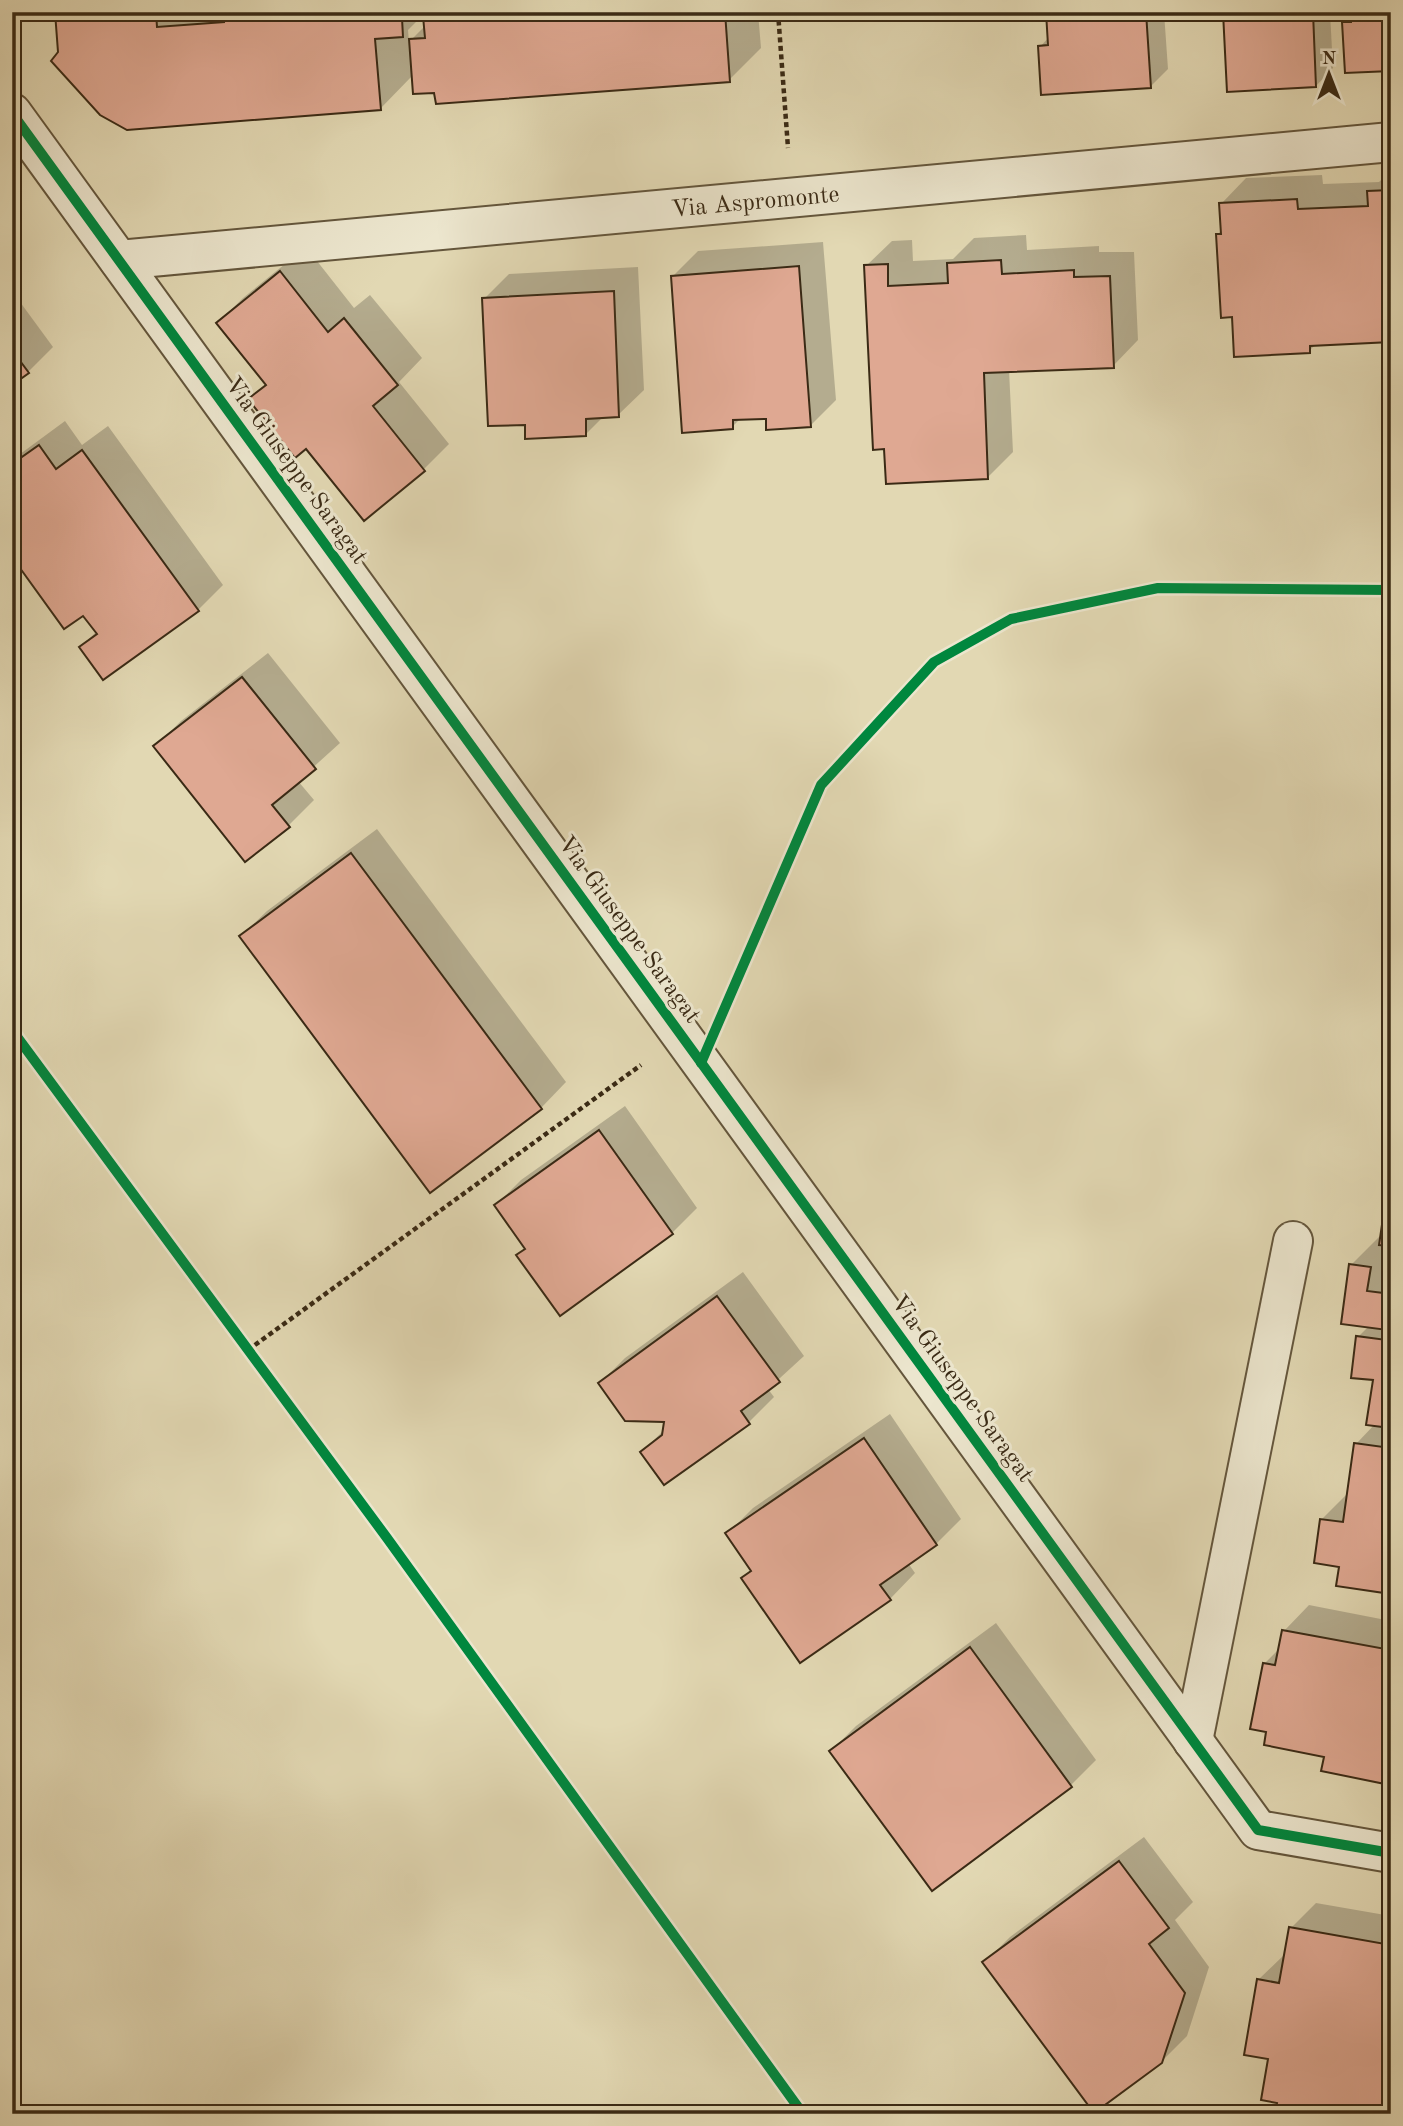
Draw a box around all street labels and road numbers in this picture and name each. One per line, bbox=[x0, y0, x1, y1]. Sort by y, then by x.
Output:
street label: Via Aspromonte bbox=[670, 183, 841, 223]
street label: Via Giuseppe Saragat bbox=[220, 373, 371, 569]
street label: Via Giuseppe Saragat bbox=[553, 832, 704, 1028]
street label: Via Giuseppe Saragat bbox=[886, 1291, 1037, 1487]

